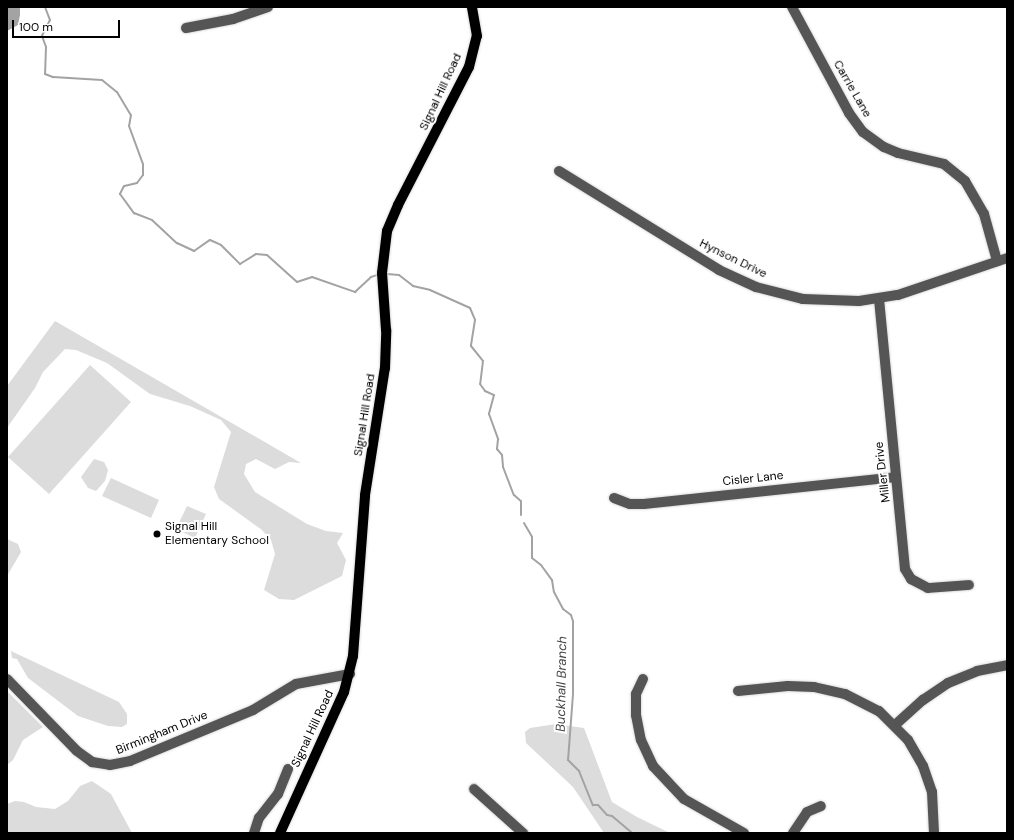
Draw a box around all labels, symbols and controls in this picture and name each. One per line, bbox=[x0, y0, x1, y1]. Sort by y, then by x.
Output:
scale bar bbox=[14, 12, 122, 38]
text: 100 m bbox=[19, 19, 53, 35]
street label: Signal Hill Road bbox=[417, 51, 465, 133]
street label: Carrie Lane bbox=[830, 58, 874, 120]
street label: Hynson Drive bbox=[697, 236, 769, 282]
street label: Signal Hill Road bbox=[351, 373, 379, 457]
street label: Miller Drive bbox=[872, 441, 894, 503]
street label: Cisler Lane bbox=[722, 469, 784, 489]
place label: Signal Hill Elementary School bbox=[165, 520, 269, 548]
marker: Signal Hill Elementary School bbox=[152, 529, 162, 539]
water label: Buckhall Branch bbox=[553, 636, 571, 732]
street label: Signal Hill Road bbox=[289, 688, 337, 770]
street label: Birmingham Drive bbox=[114, 708, 210, 758]

